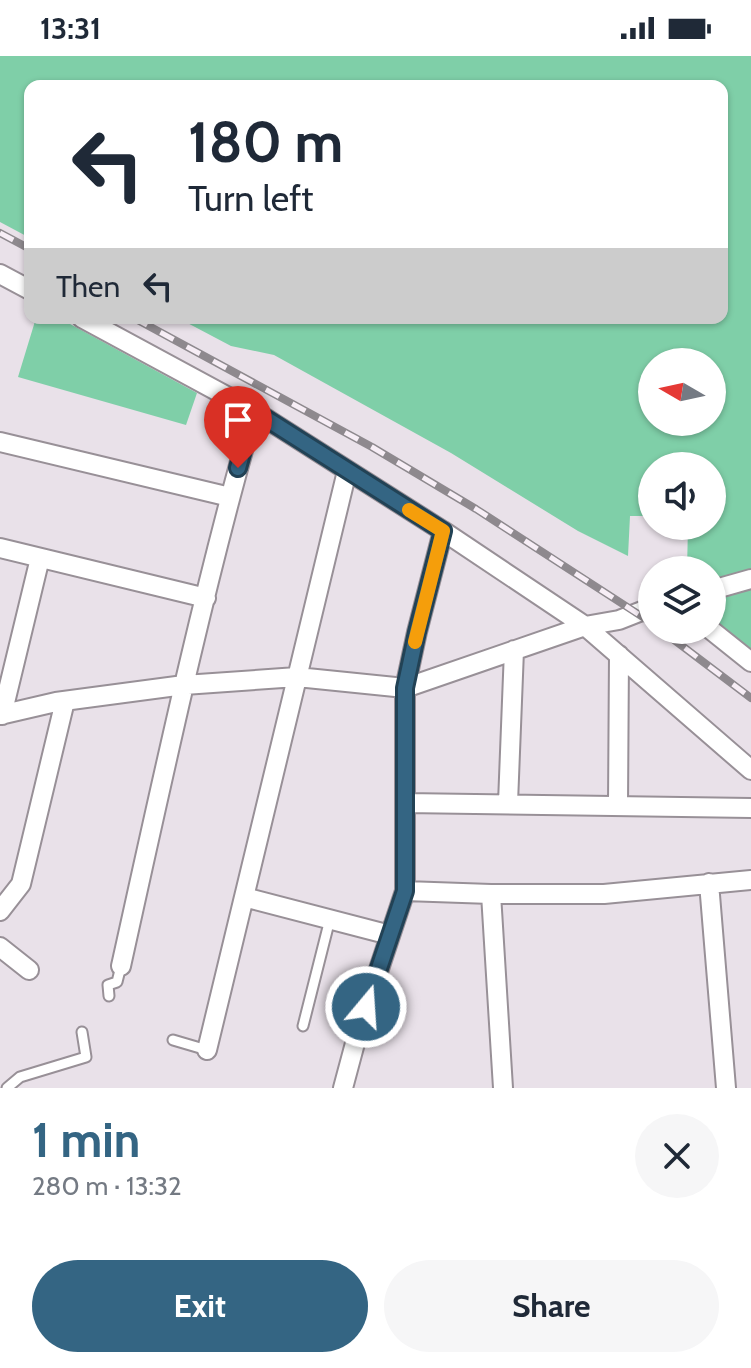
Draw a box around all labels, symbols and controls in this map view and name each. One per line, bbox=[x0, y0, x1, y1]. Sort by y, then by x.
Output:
text: 13:31 bbox=[40, 10, 101, 47]
text: 180 m bbox=[188, 108, 343, 176]
icon: left bbox=[56, 112, 160, 216]
text: Turn left bbox=[188, 176, 313, 220]
icon: left bbox=[136, 264, 180, 308]
text: Then bbox=[56, 268, 120, 305]
north arrow bbox=[638, 348, 726, 436]
map controls bbox=[638, 348, 726, 644]
pin bbox=[204, 386, 272, 468]
icon: arrive bbox=[216, 398, 260, 442]
button: sound bbox=[638, 452, 726, 540]
button: layers bbox=[638, 556, 726, 644]
position arrow bbox=[324, 965, 408, 1049]
text: 1 min bbox=[32, 1111, 140, 1169]
button: close bbox=[635, 1114, 719, 1198]
text: 280 m · 13:32 bbox=[32, 1170, 182, 1202]
button: Exit bbox=[32, 1260, 368, 1352]
button: Share bbox=[384, 1260, 719, 1352]

